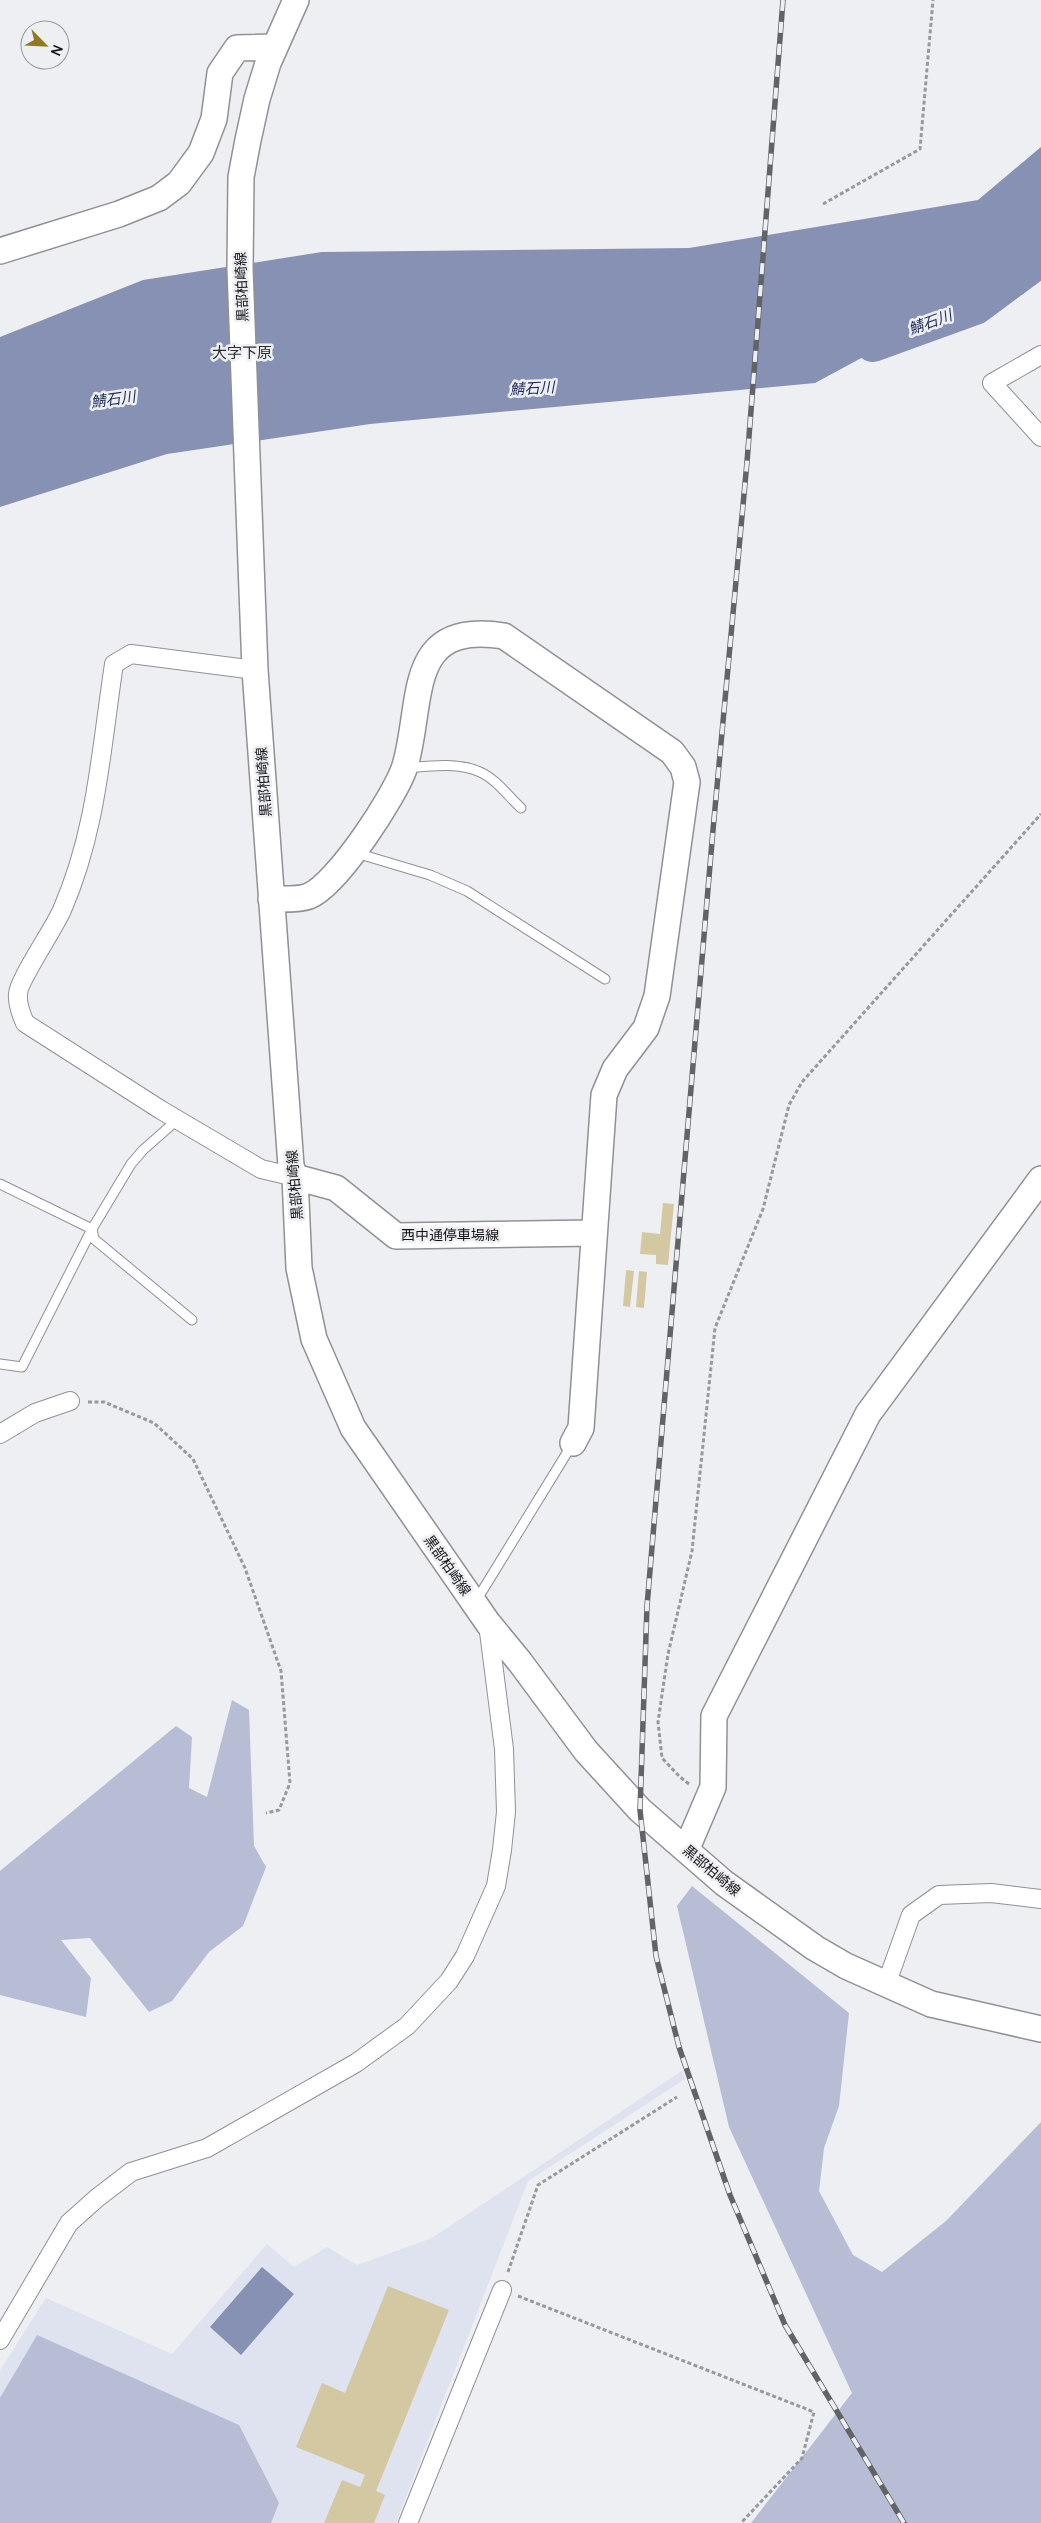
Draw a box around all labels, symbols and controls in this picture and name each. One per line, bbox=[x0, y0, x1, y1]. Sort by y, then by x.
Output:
north arrow bbox=[20, 20, 70, 70]
text: N bbox=[47, 42, 68, 59]
street label: 黒部柏崎線 bbox=[230, 252, 252, 322]
water label: 鯖石川 bbox=[905, 304, 957, 340]
district label: 大字下原 bbox=[212, 342, 272, 363]
water label: 鯖石川 bbox=[509, 376, 557, 400]
water label: 鯖石川 bbox=[89, 385, 139, 413]
street label: 黒部柏崎線 bbox=[251, 746, 275, 818]
street label: 黒部柏崎線 bbox=[281, 1149, 307, 1221]
street label: 西中通停車場線 bbox=[401, 1225, 499, 1244]
street label: 黒部柏崎線 bbox=[420, 1531, 476, 1599]
street label: 黒部柏崎線 bbox=[679, 1840, 745, 1900]

